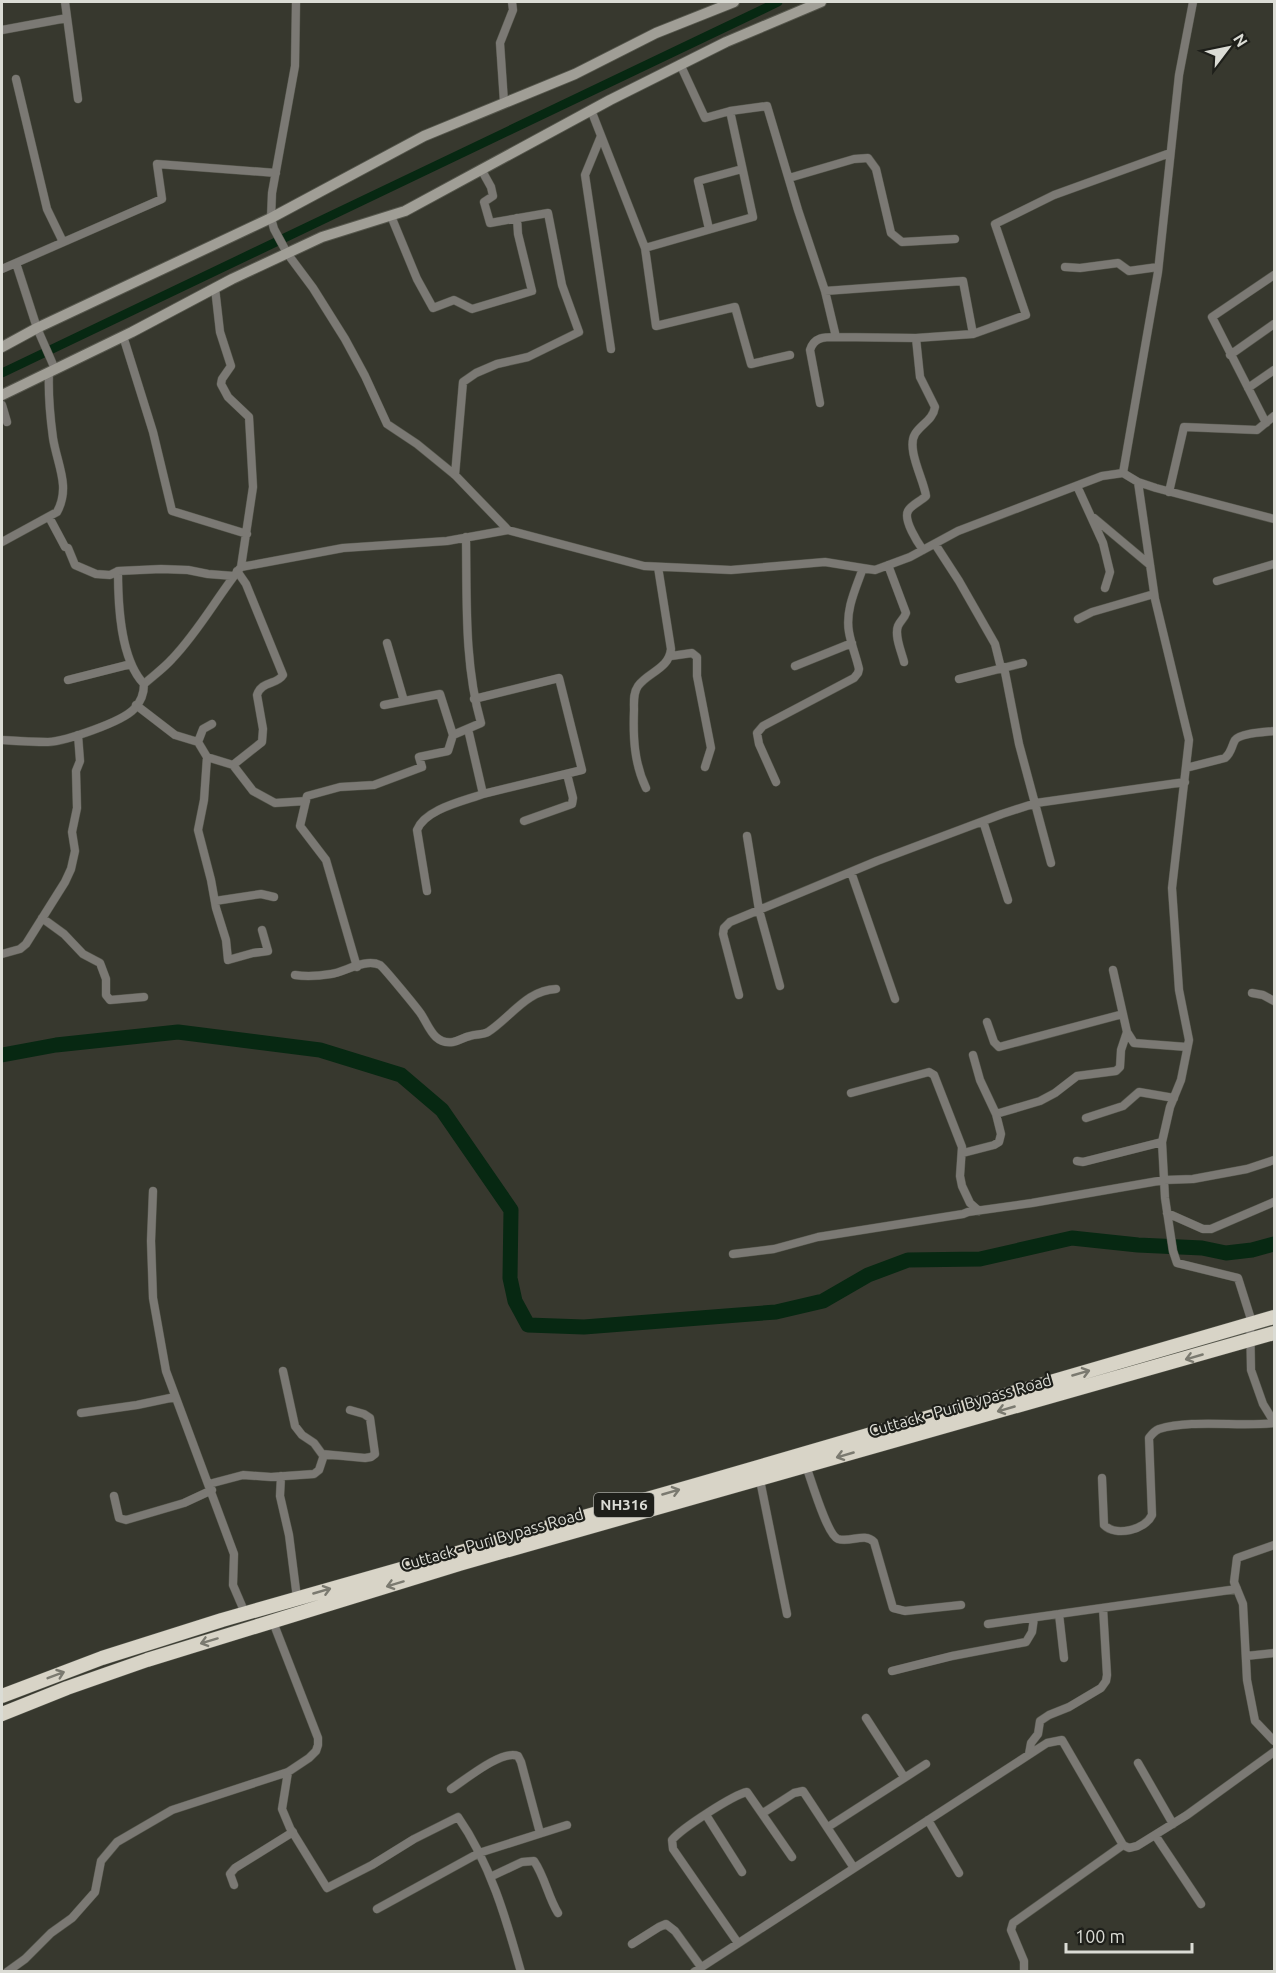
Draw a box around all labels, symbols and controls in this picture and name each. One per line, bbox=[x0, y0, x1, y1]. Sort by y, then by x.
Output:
north arrow bbox=[1198, 18, 1258, 78]
text: N bbox=[1230, 30, 1252, 50]
one-way arrow bbox=[1185, 1352, 1204, 1363]
one-way arrow bbox=[1071, 1367, 1090, 1378]
street label: Cuttack - Puri Bypass Road bbox=[867, 1370, 1053, 1440]
one-way arrow bbox=[997, 1404, 1016, 1415]
one-way arrow bbox=[836, 1450, 855, 1461]
one-way arrow bbox=[661, 1486, 680, 1497]
road number: NH316 bbox=[594, 1493, 654, 1517]
street label: Cuttack - Puri Bypass Road bbox=[399, 1504, 585, 1574]
one-way arrow bbox=[386, 1579, 405, 1590]
one-way arrow bbox=[312, 1585, 331, 1596]
one-way arrow bbox=[200, 1637, 219, 1648]
one-way arrow bbox=[46, 1669, 65, 1680]
scale bar bbox=[1066, 1916, 1192, 1954]
text: 100 m bbox=[1075, 1926, 1125, 1946]

